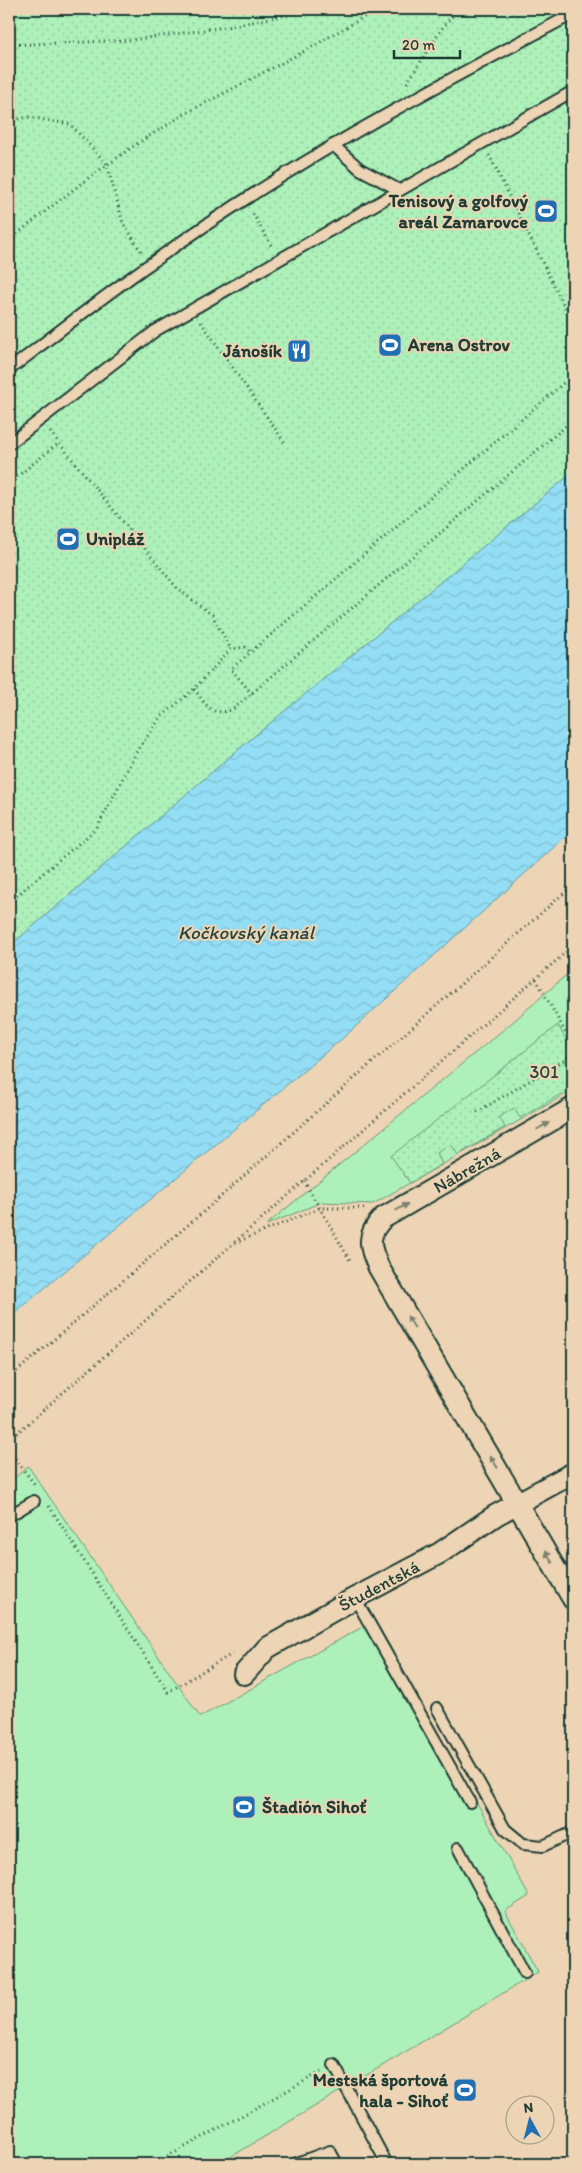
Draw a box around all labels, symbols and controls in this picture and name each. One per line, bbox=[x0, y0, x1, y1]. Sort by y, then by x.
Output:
scale bar bbox=[394, 28, 461, 60]
text: 20 m bbox=[402, 36, 436, 54]
place label: Tenisový a golfový areál Zamarovce bbox=[388, 190, 529, 233]
sports icon: Tenisový a golfový areál Zamarovce bbox=[533, 198, 559, 224]
sports icon: Arena Ostrov bbox=[377, 332, 403, 358]
place label: Arena Ostrov bbox=[407, 334, 511, 356]
restaurant icon: Jánošík bbox=[286, 338, 312, 364]
place label: Jánošík bbox=[222, 340, 283, 362]
sports icon: Unipláž bbox=[55, 526, 81, 552]
place label: Unipláž bbox=[86, 528, 145, 550]
water label: Kočkovský kanál bbox=[178, 921, 316, 944]
park label: 301 bbox=[529, 1061, 559, 1083]
one-way arrow bbox=[536, 1121, 550, 1130]
street label: Nábrežná bbox=[429, 1142, 505, 1198]
one-way arrow bbox=[396, 1202, 409, 1211]
one-way arrow bbox=[407, 1316, 416, 1329]
one-way arrow bbox=[490, 1456, 499, 1469]
one-way arrow bbox=[545, 1549, 553, 1564]
street label: Študentská bbox=[335, 1555, 424, 1617]
sports icon: Štadión Sihoť bbox=[231, 1794, 257, 1820]
place label: Štadión Sihoť bbox=[262, 1796, 368, 1818]
place label: Mestská športová hala - Sihoť bbox=[313, 2069, 449, 2112]
sports icon: Mestská športová hala - Sihoť bbox=[452, 2077, 478, 2103]
north arrow bbox=[504, 2096, 554, 2146]
text: N bbox=[523, 2099, 534, 2117]

